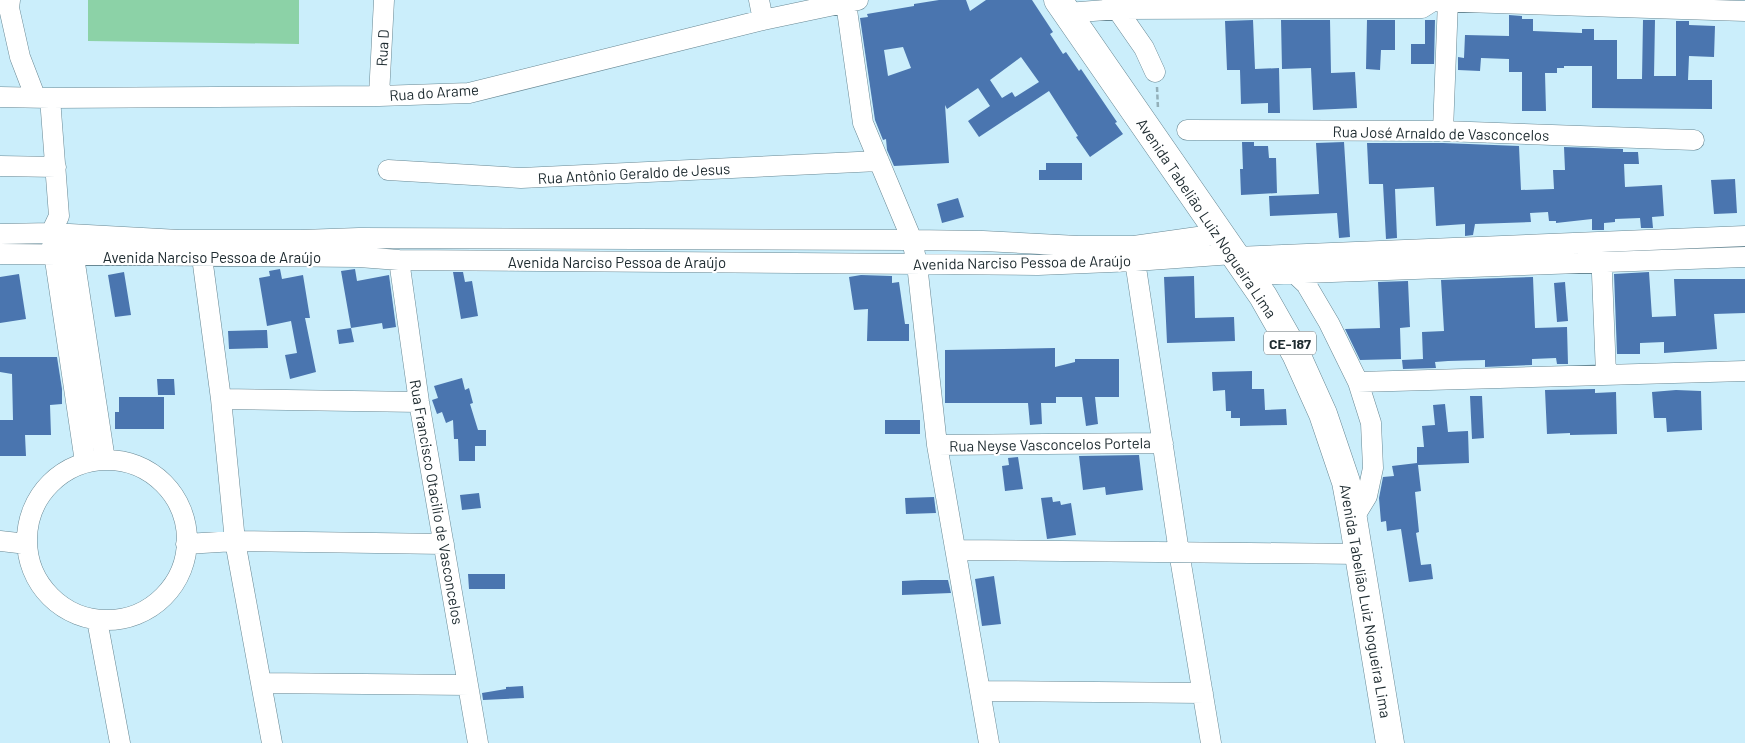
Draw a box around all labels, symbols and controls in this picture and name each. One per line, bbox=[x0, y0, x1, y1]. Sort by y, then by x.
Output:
street label: Rua D bbox=[372, 29, 392, 67]
street label: Rua do Arame bbox=[389, 80, 479, 104]
street label: Avenida Tabelião Luiz Nogueira Lima bbox=[1133, 115, 1281, 321]
street label: Rua José Arnaldo de Vasconcelos bbox=[1332, 122, 1550, 144]
street label: Rua Antônio Geraldo de Jesus bbox=[537, 159, 731, 187]
street label: Avenida Narciso Pessoa de Araújo bbox=[103, 248, 321, 266]
street label: Avenida Narciso Pessoa de Araújo bbox=[913, 251, 1131, 273]
street label: Avenida Narciso Pessoa de Araújo bbox=[508, 253, 726, 271]
road number: CE-187 bbox=[1264, 332, 1316, 354]
street label: Rua Francisco Otacilio de Vasconcelos bbox=[407, 378, 467, 626]
street label: Rua Neyse Vasconcelos Portela bbox=[949, 433, 1151, 455]
street label: Avenida Tabelião Luiz Nogueira Lima bbox=[1337, 483, 1395, 719]

